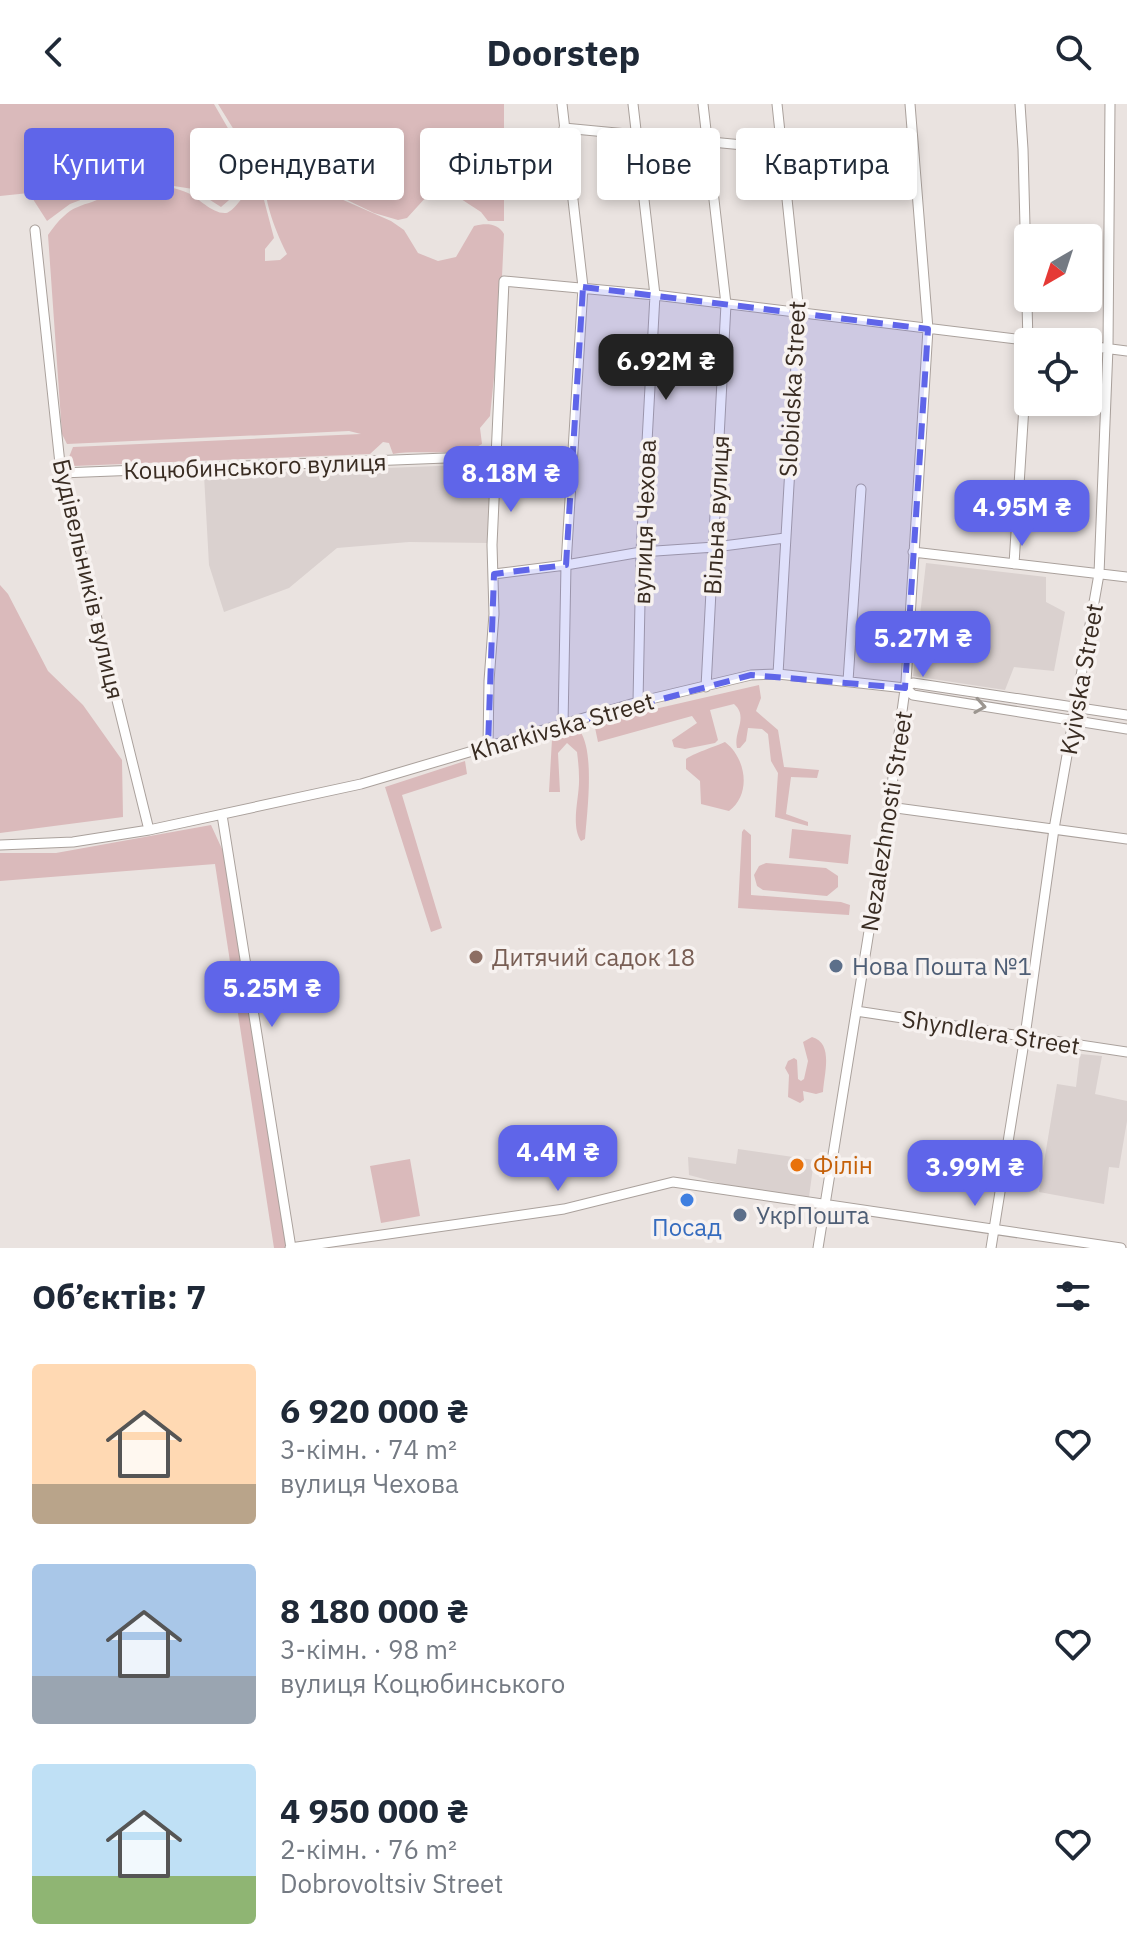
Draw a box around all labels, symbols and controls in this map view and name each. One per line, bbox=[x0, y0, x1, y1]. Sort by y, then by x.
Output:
text: Doorstep bbox=[487, 29, 640, 76]
icon: back bbox=[32, 30, 76, 74]
icon: search bbox=[1051, 30, 1095, 74]
chip: Купити bbox=[24, 128, 174, 200]
chip: Орендувати bbox=[190, 128, 404, 200]
chip: Фільтри bbox=[420, 128, 581, 200]
chip: Нове bbox=[597, 128, 720, 200]
chip: Квартира bbox=[736, 128, 917, 200]
north arrow bbox=[1014, 224, 1102, 312]
map controls bbox=[1014, 224, 1102, 416]
street label: Slobidska Street bbox=[771, 300, 813, 478]
button: locate bbox=[1014, 328, 1102, 416]
pin: 6.92M ₴ bbox=[592, 334, 740, 402]
text: 6.92M ₴ bbox=[616, 343, 716, 377]
street label: Вільна вулиця bbox=[696, 434, 736, 596]
street label: вулиця Чехова bbox=[625, 439, 663, 605]
street label: Коцюбинського вулиця bbox=[123, 445, 387, 487]
pin: 8.18M ₴ bbox=[437, 446, 585, 514]
text: 8.18M ₴ bbox=[461, 455, 561, 489]
street label: Будівельників вулиця bbox=[46, 456, 132, 702]
pin: 4.95M ₴ bbox=[948, 480, 1096, 548]
text: 4.95M ₴ bbox=[972, 489, 1072, 523]
street label: Kyivska Street bbox=[1052, 601, 1110, 757]
pin: 5.27M ₴ bbox=[849, 611, 997, 679]
text: 5.27M ₴ bbox=[873, 620, 973, 654]
street label: Kharkivska Street bbox=[467, 685, 657, 767]
one-way arrow bbox=[973, 697, 986, 714]
street label: Nezalezhnosti Street bbox=[853, 708, 919, 934]
place label: Дитячий садок 18 bbox=[492, 941, 695, 973]
marker: Дитячий садок 18 bbox=[467, 948, 485, 966]
place label: Нова Пошта №1 bbox=[852, 950, 1032, 982]
marker: Нова Пошта №1 bbox=[827, 957, 845, 975]
pin: 5.25M ₴ bbox=[198, 961, 346, 1029]
text: 5.25M ₴ bbox=[222, 970, 322, 1004]
street label: Shyndlera Street bbox=[900, 1002, 1082, 1062]
pin: 4.4M ₴ bbox=[493, 1125, 623, 1193]
text: 4.4M ₴ bbox=[516, 1134, 600, 1168]
pin: 3.99M ₴ bbox=[901, 1140, 1049, 1208]
place label: Філін bbox=[813, 1149, 873, 1181]
text: 3.99M ₴ bbox=[925, 1149, 1025, 1183]
marker: Філін bbox=[788, 1156, 806, 1174]
marker: Посад bbox=[678, 1191, 696, 1209]
place label: УкрПошта bbox=[756, 1199, 870, 1231]
marker: УкрПошта bbox=[731, 1206, 749, 1224]
place label: Посад bbox=[652, 1211, 722, 1243]
text: Об’єктів: 7 bbox=[32, 1274, 206, 1318]
icon: filters bbox=[1051, 1274, 1095, 1318]
text: 6 920 000 ₴ bbox=[280, 1388, 469, 1432]
icon: home bbox=[96, 1396, 192, 1492]
icon: heart bbox=[1051, 1422, 1095, 1466]
text: 3-кімн. · 74 m² bbox=[280, 1432, 457, 1466]
text: вулиця Чехова bbox=[280, 1466, 459, 1500]
text: 8 180 000 ₴ bbox=[280, 1588, 469, 1632]
icon: home bbox=[96, 1596, 192, 1692]
icon: heart bbox=[1051, 1622, 1095, 1666]
text: 3-кімн. · 98 m² bbox=[280, 1632, 457, 1666]
text: вулиця Коцюбинського bbox=[280, 1666, 565, 1700]
text: 4 950 000 ₴ bbox=[280, 1788, 469, 1832]
icon: home bbox=[96, 1796, 192, 1892]
icon: heart bbox=[1051, 1822, 1095, 1866]
text: 2-кімн. · 76 m² bbox=[280, 1832, 457, 1866]
text: Dobrovoltsiv Street bbox=[280, 1866, 503, 1900]

